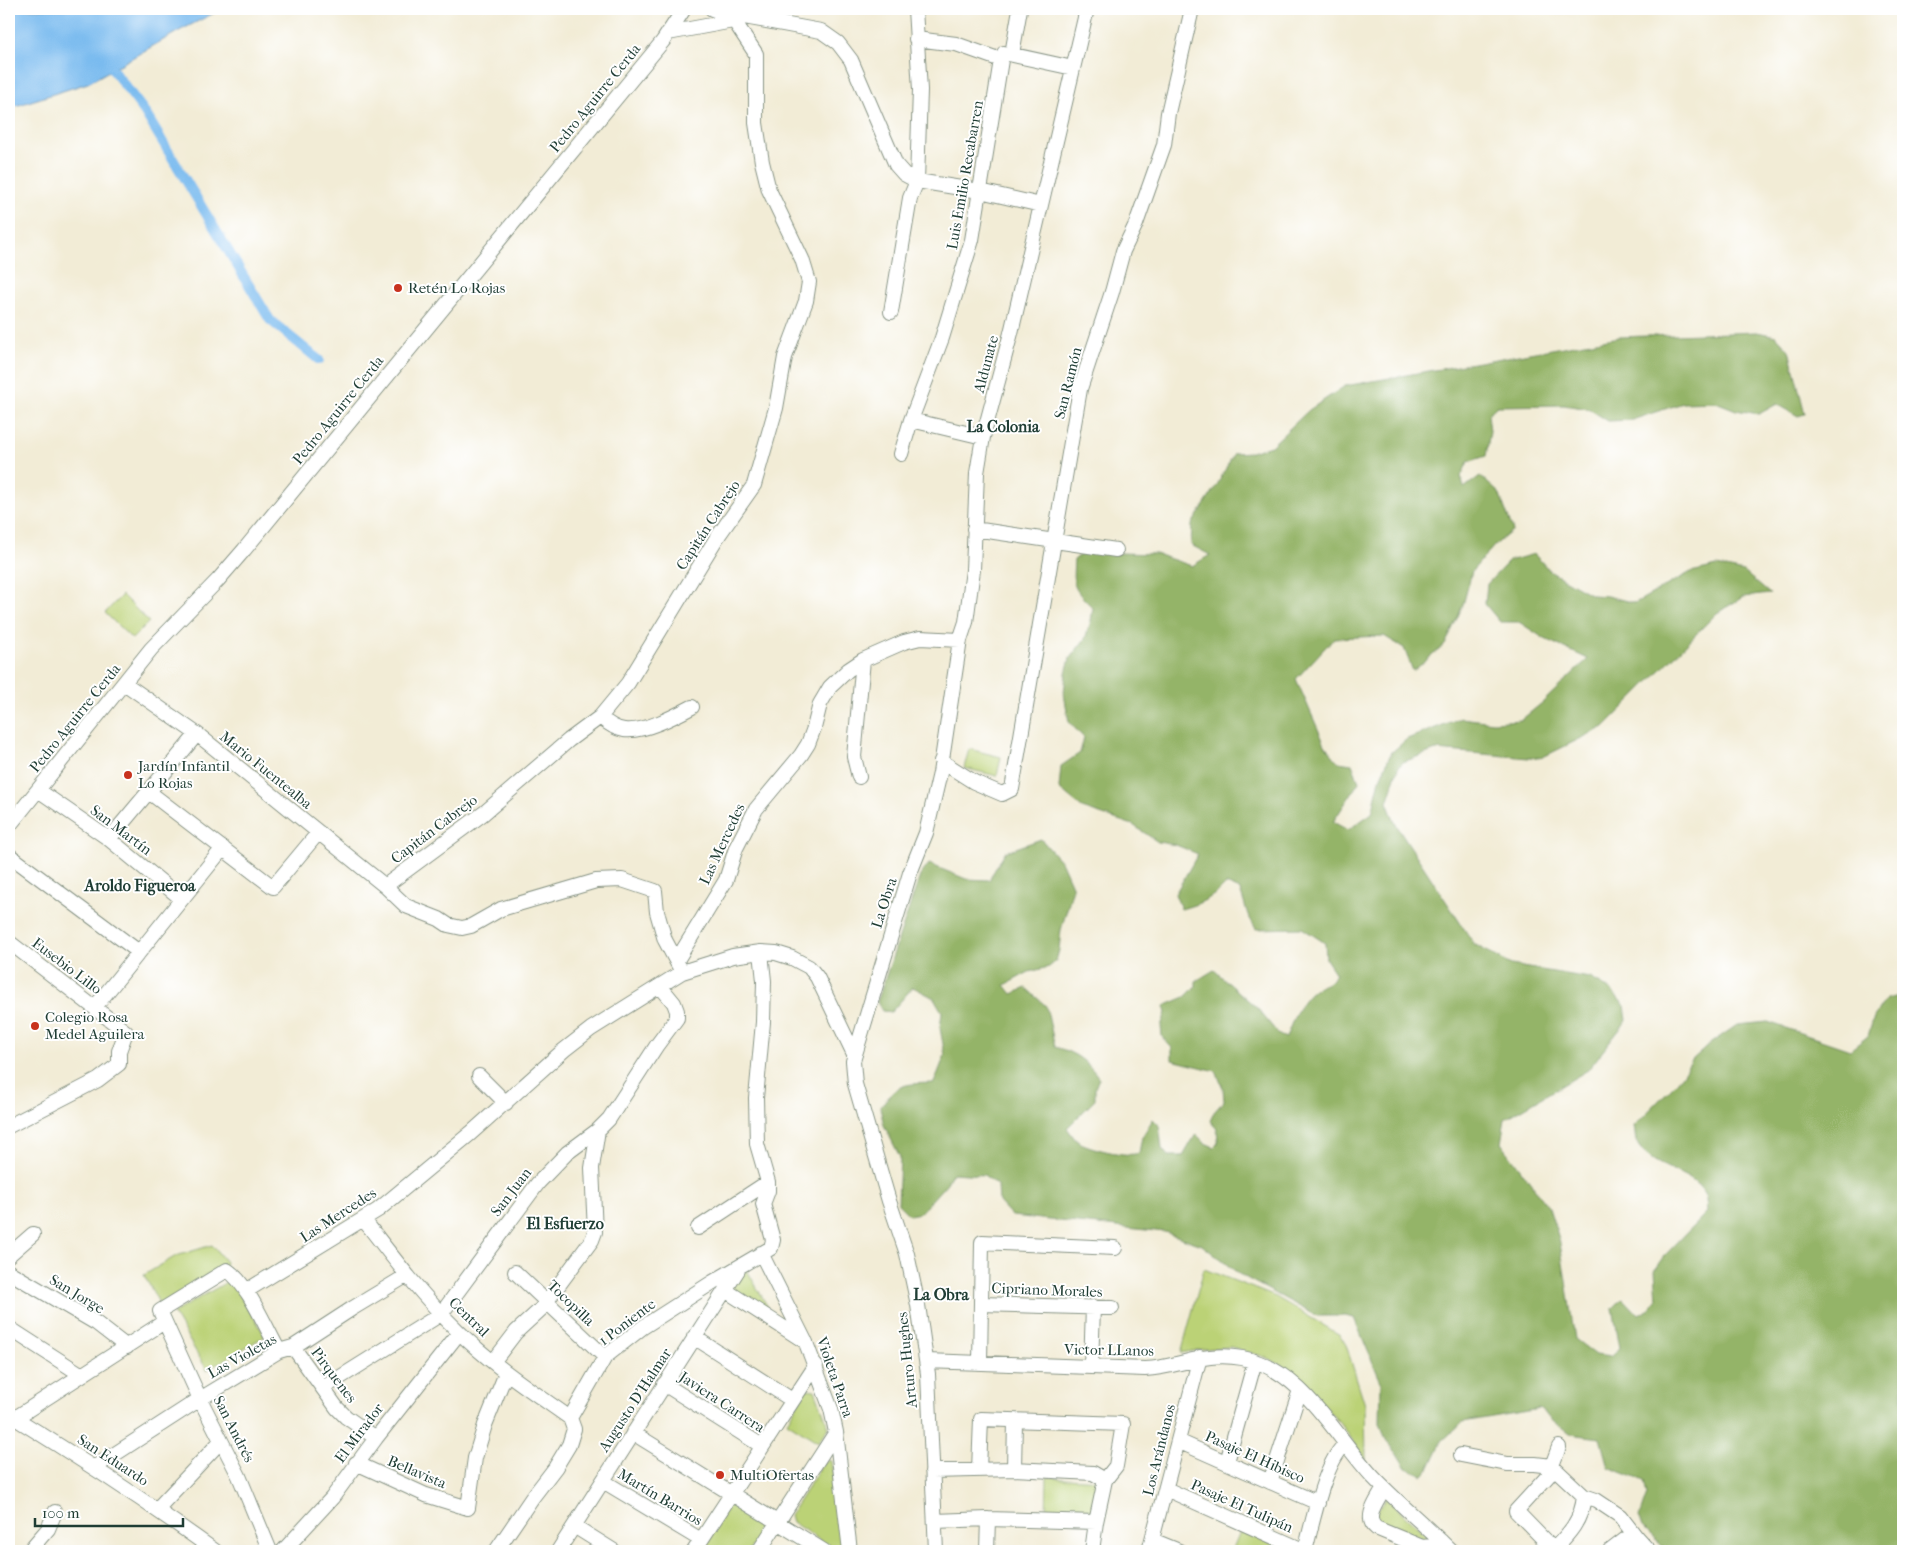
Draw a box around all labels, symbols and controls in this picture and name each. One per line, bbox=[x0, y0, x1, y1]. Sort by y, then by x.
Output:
street label: Pedro Aguirre Cerda bbox=[546, 39, 645, 156]
street label: Luis Emilio Recabarren bbox=[943, 99, 987, 251]
place label: Retén Lo Rojas bbox=[408, 279, 506, 297]
marker: Retén Lo Rojas bbox=[392, 282, 404, 294]
street label: Aldunate bbox=[969, 333, 1002, 396]
street label: San Ramón bbox=[1050, 345, 1086, 421]
street label: Pedro Aguirre Cerda bbox=[289, 351, 388, 468]
district label: La Colonia bbox=[966, 417, 1040, 436]
street label: Capitán Cabrejo bbox=[672, 476, 744, 573]
street label: Pedro Aguirre Cerda bbox=[26, 659, 125, 776]
street label: Mario Fuentealba bbox=[216, 727, 316, 813]
place label: Jardín Infantil Lo Rojas bbox=[137, 757, 230, 792]
marker: Jardín Infantil Lo Rojas bbox=[122, 769, 134, 781]
street label: Capitán Cabrejo bbox=[387, 790, 481, 867]
street label: Las Mercedes bbox=[695, 800, 749, 887]
street label: San Martín bbox=[87, 801, 155, 859]
street label: La Obra bbox=[867, 874, 901, 931]
district label: Aroldo Figueroa bbox=[84, 876, 196, 896]
street label: Eusebio Lillo bbox=[29, 934, 106, 998]
place label: Colegio Rosa Medel Aguilera bbox=[45, 1008, 146, 1043]
marker: Colegio Rosa Medel Aguilera bbox=[29, 1020, 41, 1032]
street label: San Juan bbox=[487, 1164, 535, 1220]
street label: Las Mercedes bbox=[297, 1183, 380, 1246]
district label: El Esfuerzo bbox=[526, 1214, 604, 1233]
street label: San Jorge bbox=[46, 1271, 108, 1318]
street label: Tocopilla bbox=[544, 1276, 599, 1330]
street label: Cipriano Morales bbox=[991, 1279, 1103, 1301]
district label: La Obra bbox=[913, 1285, 969, 1304]
street label: Central bbox=[445, 1294, 493, 1340]
street label: 1 Poniente bbox=[595, 1294, 659, 1349]
street label: Arturo Hughes bbox=[893, 1311, 921, 1410]
street label: Las Violetas bbox=[205, 1330, 280, 1382]
street label: Violeta Parra bbox=[812, 1333, 858, 1421]
street label: Victor LLanos bbox=[1063, 1340, 1155, 1360]
street label: Pirquenes bbox=[307, 1344, 361, 1407]
street label: Augusto D'Halmar bbox=[594, 1344, 676, 1456]
street label: Javiera Carrera bbox=[675, 1367, 769, 1437]
street label: San Andrés bbox=[210, 1393, 259, 1466]
street label: El Mirador bbox=[331, 1399, 388, 1466]
street label: Los Arándanos bbox=[1139, 1402, 1179, 1498]
street label: Pasaje El Hibisco bbox=[1202, 1427, 1308, 1487]
street label: San Eduardo bbox=[74, 1430, 152, 1490]
street label: Bellavista bbox=[385, 1452, 450, 1493]
street label: Martín Barrios bbox=[614, 1465, 706, 1530]
place label: MultiOfertas bbox=[730, 1466, 815, 1484]
marker: MultiOfertas bbox=[714, 1469, 726, 1481]
street label: Pasaje El Tulipán bbox=[1188, 1475, 1296, 1537]
scale bar bbox=[35, 1495, 182, 1527]
text: 100 m bbox=[42, 1504, 80, 1522]

